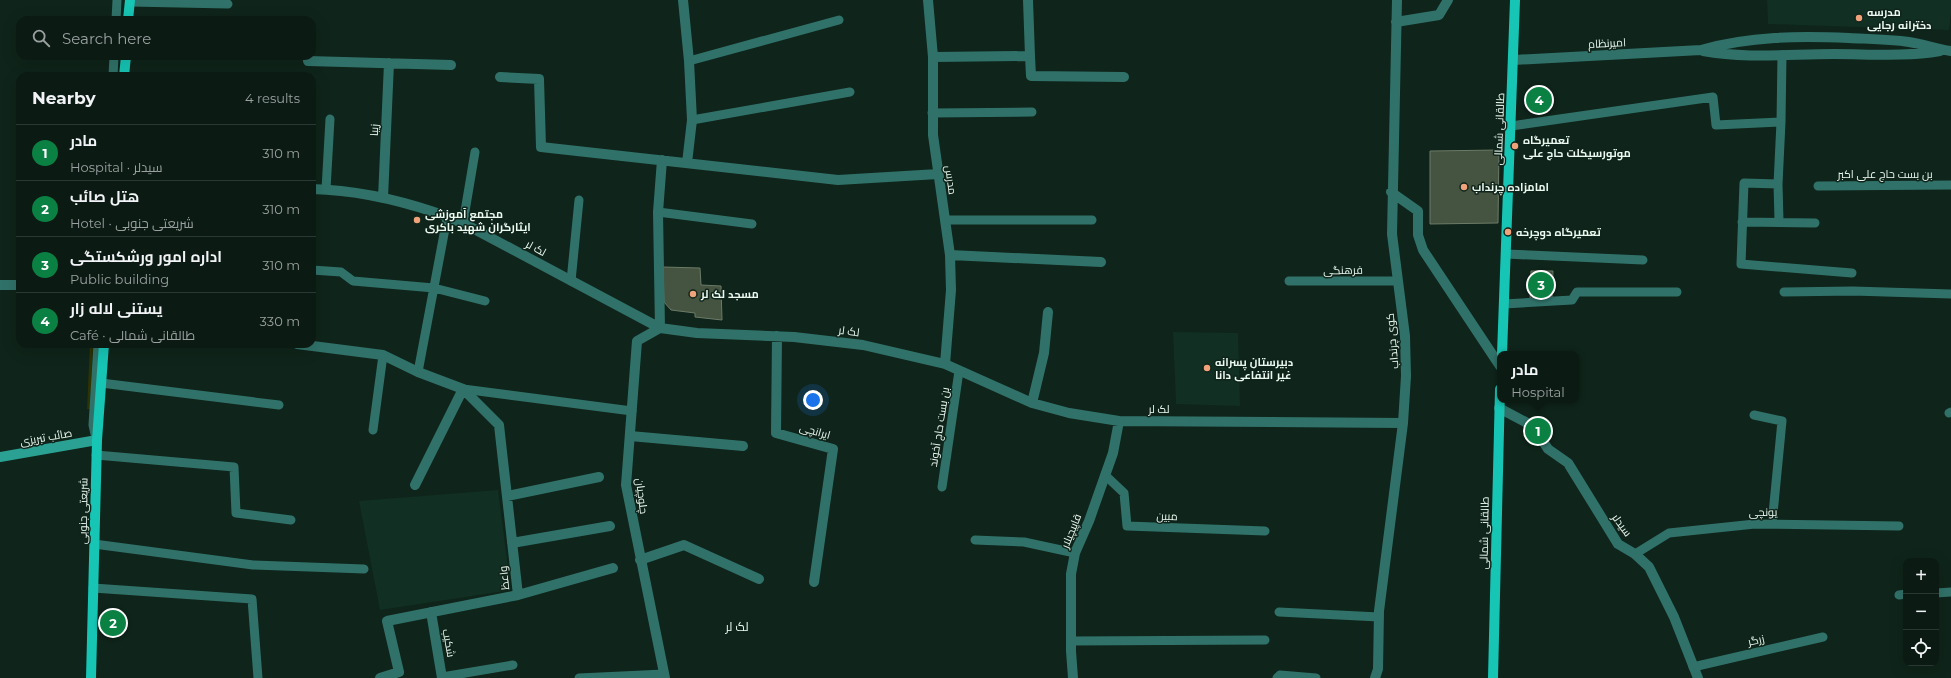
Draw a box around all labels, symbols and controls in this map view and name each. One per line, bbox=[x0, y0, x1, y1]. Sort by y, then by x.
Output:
place label: مدرسه دخترانه رجایی bbox=[1867, 5, 1932, 32]
marker: مدرسه دخترانه رجایی bbox=[1854, 13, 1864, 23]
search box bbox=[16, 16, 316, 60]
icon: search bbox=[30, 27, 52, 49]
text: Search here bbox=[62, 29, 151, 48]
street label: امیرنظام bbox=[1588, 35, 1626, 52]
pin: 4 bbox=[1526, 85, 1552, 115]
text: Nearby bbox=[32, 88, 96, 108]
text: 4 results bbox=[245, 90, 300, 106]
street label: طالقانی شمالی bbox=[1491, 92, 1507, 166]
street label: زیبا bbox=[367, 123, 381, 137]
text: مادر bbox=[70, 131, 97, 150]
place label: تعمیرگاه موتورسیکلت حاج علی bbox=[1523, 133, 1631, 161]
marker: تعمیرگاه موتورسیکلت حاج علی bbox=[1510, 141, 1520, 151]
text: 1 bbox=[42, 145, 48, 161]
text: 310 m bbox=[262, 145, 300, 161]
text: Hospital · سیدلر bbox=[70, 159, 163, 175]
street label: مدرس bbox=[942, 165, 960, 195]
street label: بن بست حاج علی اکبر bbox=[1836, 167, 1933, 182]
place label: امامزاده چرنداب bbox=[1472, 180, 1549, 196]
marker: امامزاده چرنداب bbox=[1459, 182, 1469, 192]
text: هتل صائب bbox=[70, 187, 139, 206]
text: 2 bbox=[41, 201, 49, 217]
text: 310 m bbox=[262, 201, 300, 217]
place label: مجتمع آموزشی ایثارگران شهید باکری bbox=[425, 207, 531, 235]
text: Hotel · شریعتی جنوبی bbox=[70, 215, 194, 231]
marker: مجتمع آموزشی ایثارگران شهید باکری bbox=[412, 215, 422, 225]
place label: تعمیرگاه دوچرخه bbox=[1516, 225, 1602, 241]
marker: تعمیرگاه دوچرخه bbox=[1503, 227, 1513, 237]
street label: لک لر bbox=[522, 236, 549, 259]
text: اداره امور ورشکستگی bbox=[70, 247, 222, 266]
text: 3 bbox=[41, 257, 49, 273]
text: 310 m bbox=[262, 257, 300, 273]
street label: فرهنگی bbox=[1323, 263, 1363, 277]
pin: 3 bbox=[1528, 270, 1554, 300]
text: Public building bbox=[70, 271, 169, 287]
place label: مسجد لک لر bbox=[700, 287, 759, 301]
marker: مسجد لک لر bbox=[688, 289, 698, 299]
text: یستنی لاله زار bbox=[70, 299, 162, 318]
street label: کوی چرنداب bbox=[1383, 312, 1401, 369]
text: 4 bbox=[41, 313, 49, 329]
text: 330 m bbox=[260, 313, 300, 329]
street label: لک لر bbox=[837, 323, 860, 339]
text: Café · طالقانی شمالی bbox=[70, 327, 195, 343]
popup bbox=[1497, 351, 1579, 403]
place label: دبیرستان پسرانه غیر انتفاعی دانا bbox=[1215, 355, 1293, 382]
text: مادر bbox=[1511, 360, 1539, 379]
marker: دبیرستان پسرانه غیر انتفاعی دانا bbox=[1202, 363, 1212, 373]
text: Hospital bbox=[1511, 384, 1565, 400]
street label: بن بست حاج آخوند bbox=[926, 386, 953, 468]
your location bbox=[803, 390, 823, 410]
street label: لک لر bbox=[1147, 402, 1170, 416]
pin: 1 bbox=[1525, 416, 1551, 446]
street label: ایرانچی bbox=[798, 420, 832, 442]
street label: صائب تبریزی bbox=[19, 426, 73, 448]
street label: چلوچیان bbox=[633, 477, 651, 515]
street label: شریعتی جنوبی bbox=[75, 478, 91, 544]
street label: طالقانی شمالی bbox=[1476, 496, 1492, 570]
street label: یونچی bbox=[1749, 505, 1777, 519]
street label: مبین bbox=[1156, 509, 1178, 523]
street label: سیدلر bbox=[1609, 510, 1635, 539]
street label: قاپیچیلار bbox=[1057, 512, 1084, 551]
map controls bbox=[1903, 558, 1939, 666]
button: + bbox=[1903, 558, 1939, 594]
street label: واعظ bbox=[496, 565, 512, 591]
button: − bbox=[1903, 594, 1939, 630]
pin: 2 bbox=[100, 608, 126, 638]
district label: لک لر bbox=[724, 619, 749, 634]
street label: شکیب bbox=[440, 628, 458, 658]
button: locate bbox=[1903, 630, 1939, 666]
street label: زرگر bbox=[1745, 631, 1766, 649]

